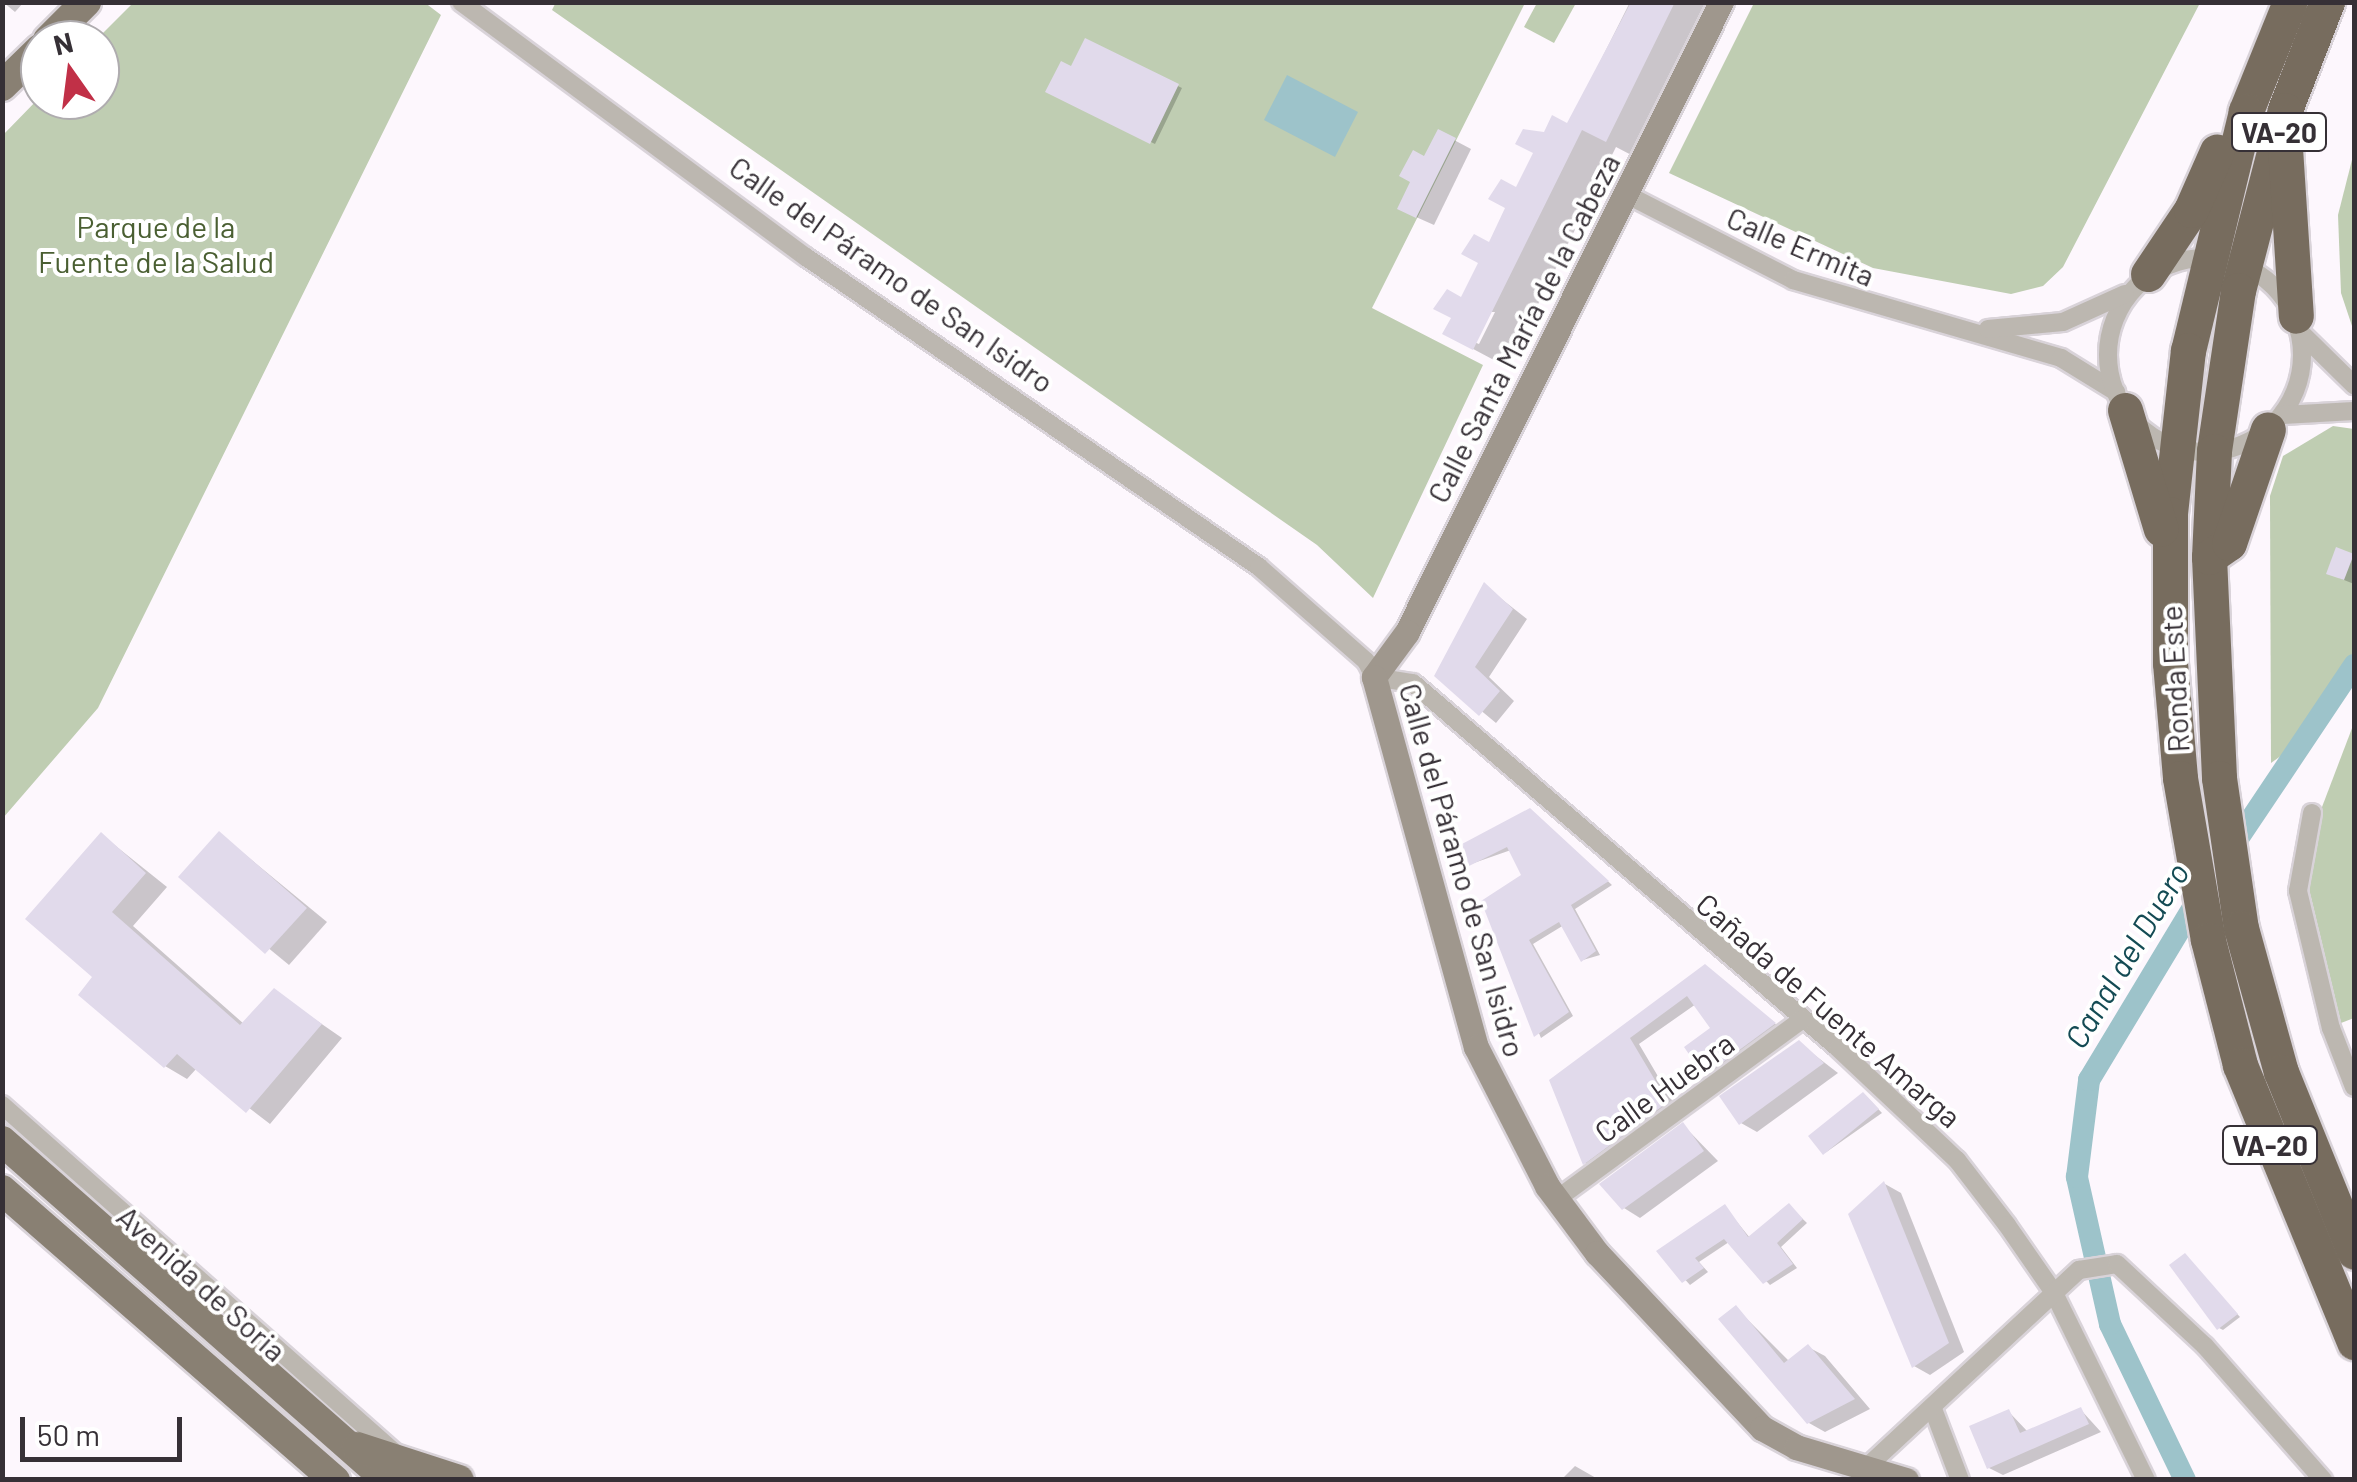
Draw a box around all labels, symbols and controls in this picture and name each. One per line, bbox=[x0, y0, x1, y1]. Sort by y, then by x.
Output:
north arrow bbox=[20, 20, 120, 120]
text: N bbox=[50, 24, 76, 62]
road number: VA-20 bbox=[2229, 109, 2329, 155]
street label: Calle del Páramo de San Isidro bbox=[723, 148, 1061, 400]
street label: Calle Santa María de la Cabeza bbox=[1419, 148, 1627, 508]
street label: Calle Ermita bbox=[1722, 199, 1880, 293]
park label: Parque de la Fuente de la Salud bbox=[38, 208, 274, 278]
street label: Ronda Este bbox=[2152, 605, 2196, 753]
street label: Calle del Páramo de San Isidro bbox=[1392, 679, 1534, 1061]
water label: Canal del Duero bbox=[2056, 855, 2196, 1055]
street label: Cañada de Fuente Amarga bbox=[1689, 885, 1969, 1135]
street label: Calle Huebra bbox=[1587, 1024, 1741, 1150]
road number: VA-20 bbox=[2220, 1122, 2320, 1168]
street label: Avenida de Soria bbox=[110, 1198, 294, 1368]
scale bar bbox=[25, 1397, 188, 1459]
text: 50 m bbox=[37, 1416, 100, 1452]

